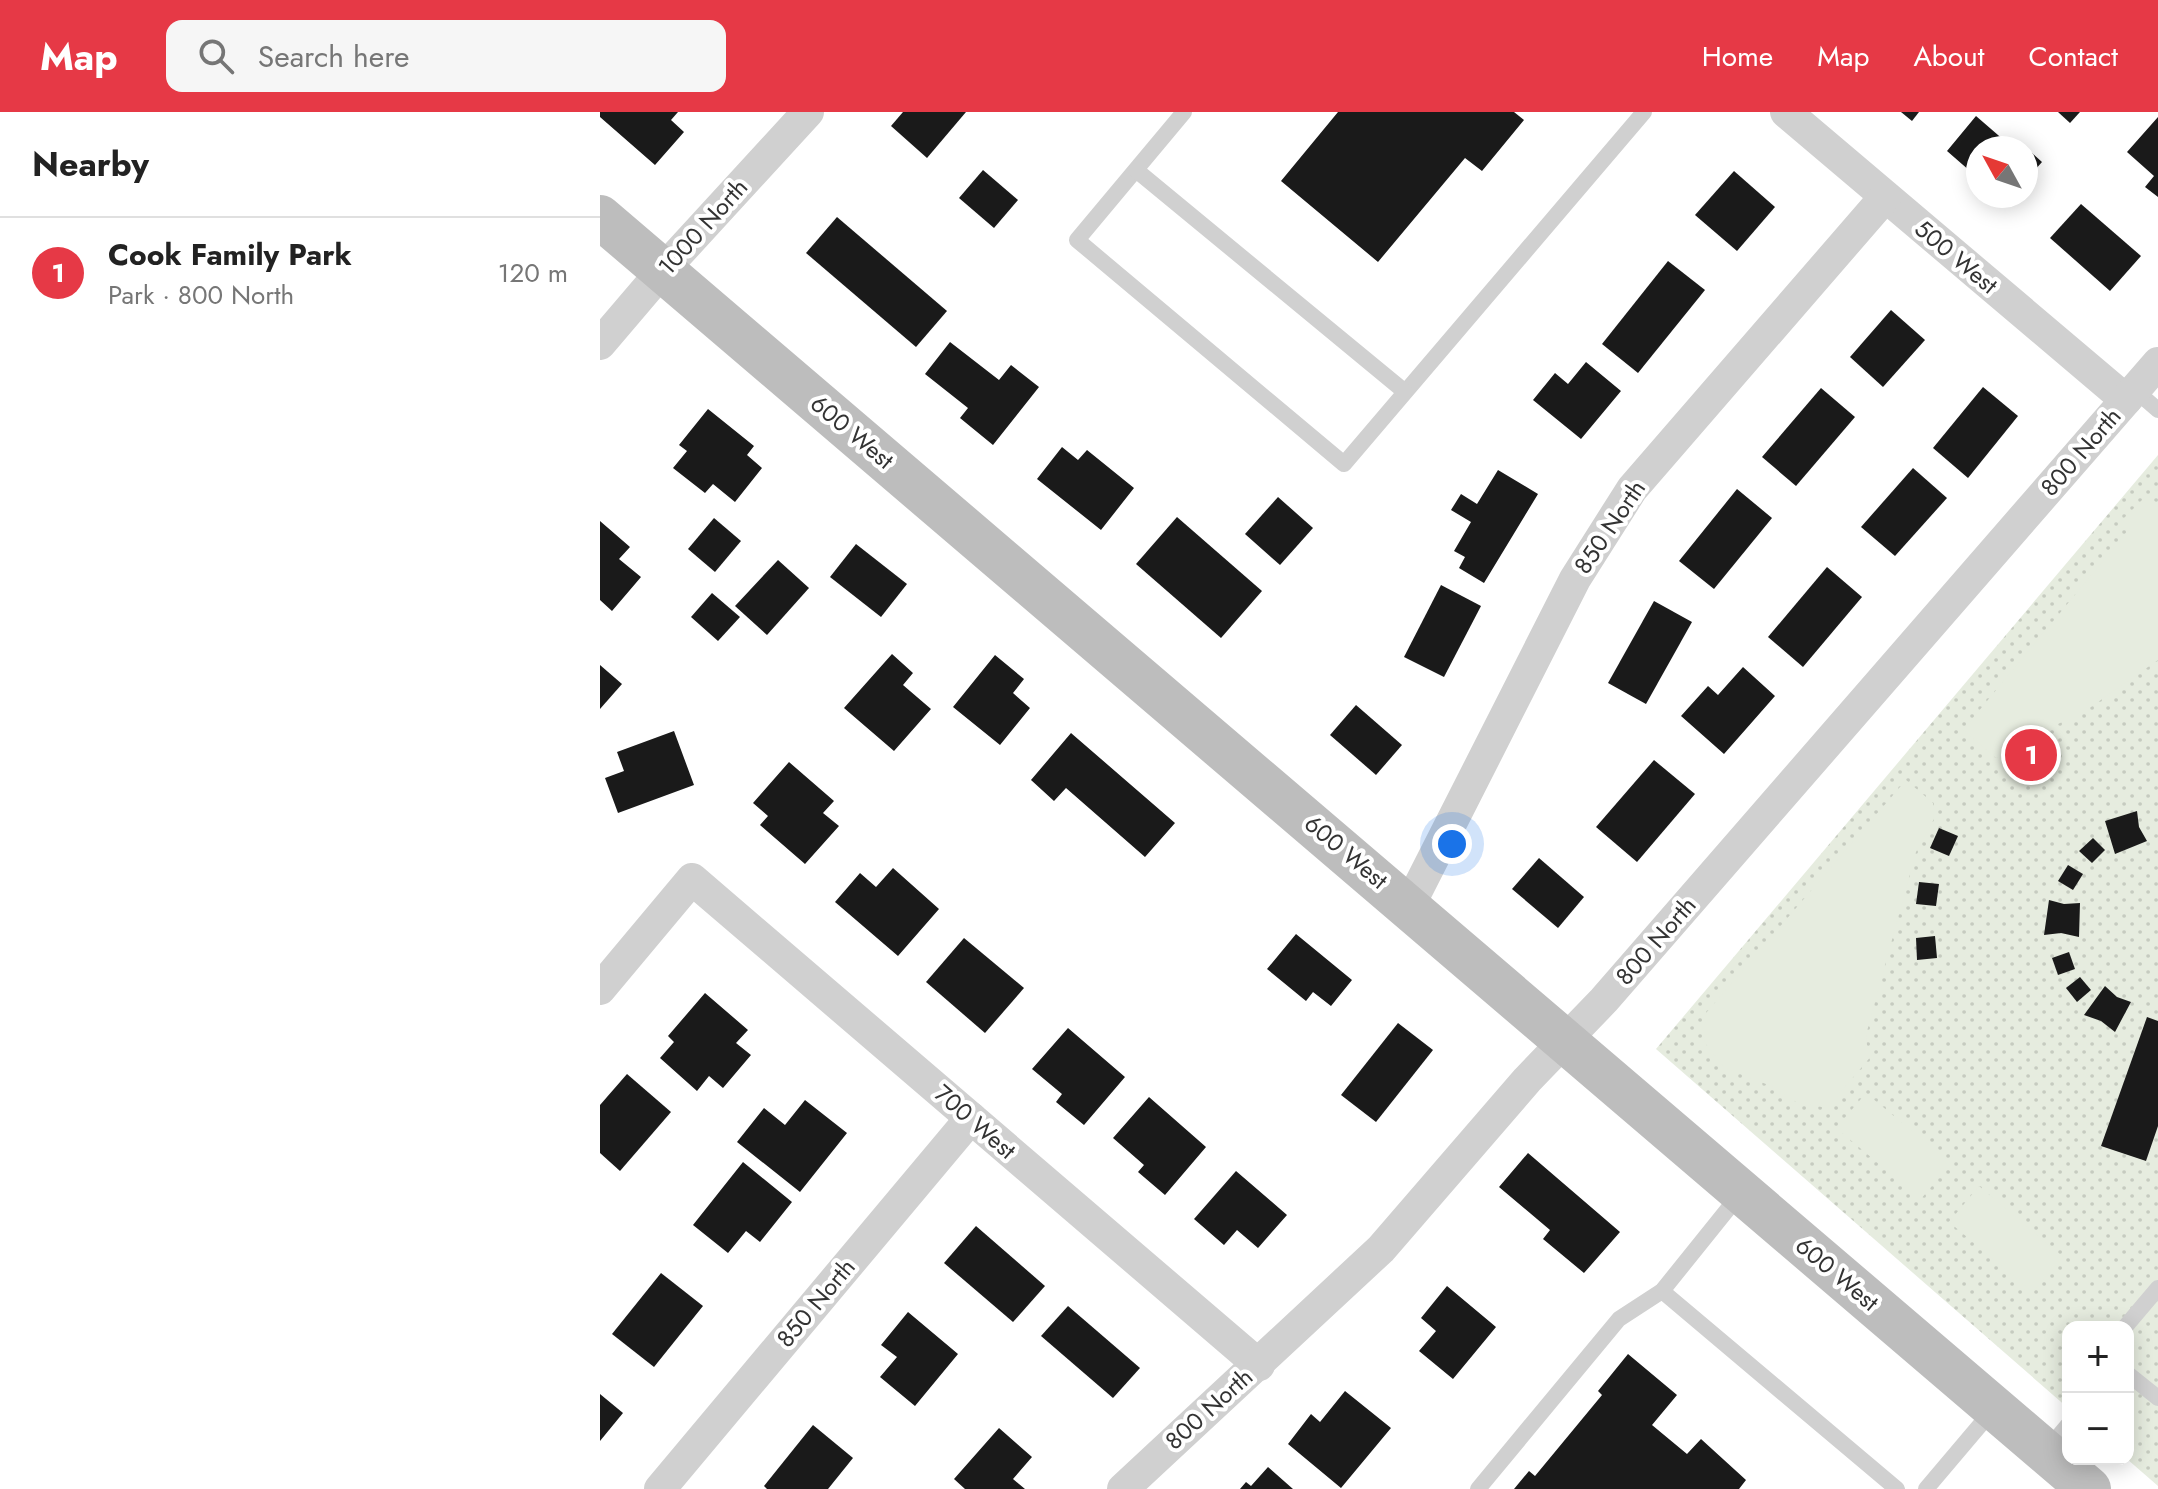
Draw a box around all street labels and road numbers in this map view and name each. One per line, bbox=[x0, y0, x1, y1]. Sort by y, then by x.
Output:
street label: 1000 North bbox=[650, 171, 756, 283]
street label: 500 West bbox=[1907, 211, 2006, 302]
street label: 600 West bbox=[803, 386, 902, 477]
street label: 800 North bbox=[2032, 400, 2129, 504]
street label: 850 North bbox=[1565, 473, 1654, 581]
street label: 600 West bbox=[1297, 806, 1396, 897]
street label: 800 North bbox=[1607, 889, 1704, 993]
street label: 700 West bbox=[927, 1076, 1024, 1167]
street label: 600 West bbox=[1788, 1228, 1887, 1319]
street label: 850 North bbox=[768, 1251, 863, 1355]
street label: 800 North bbox=[1157, 1360, 1260, 1458]

